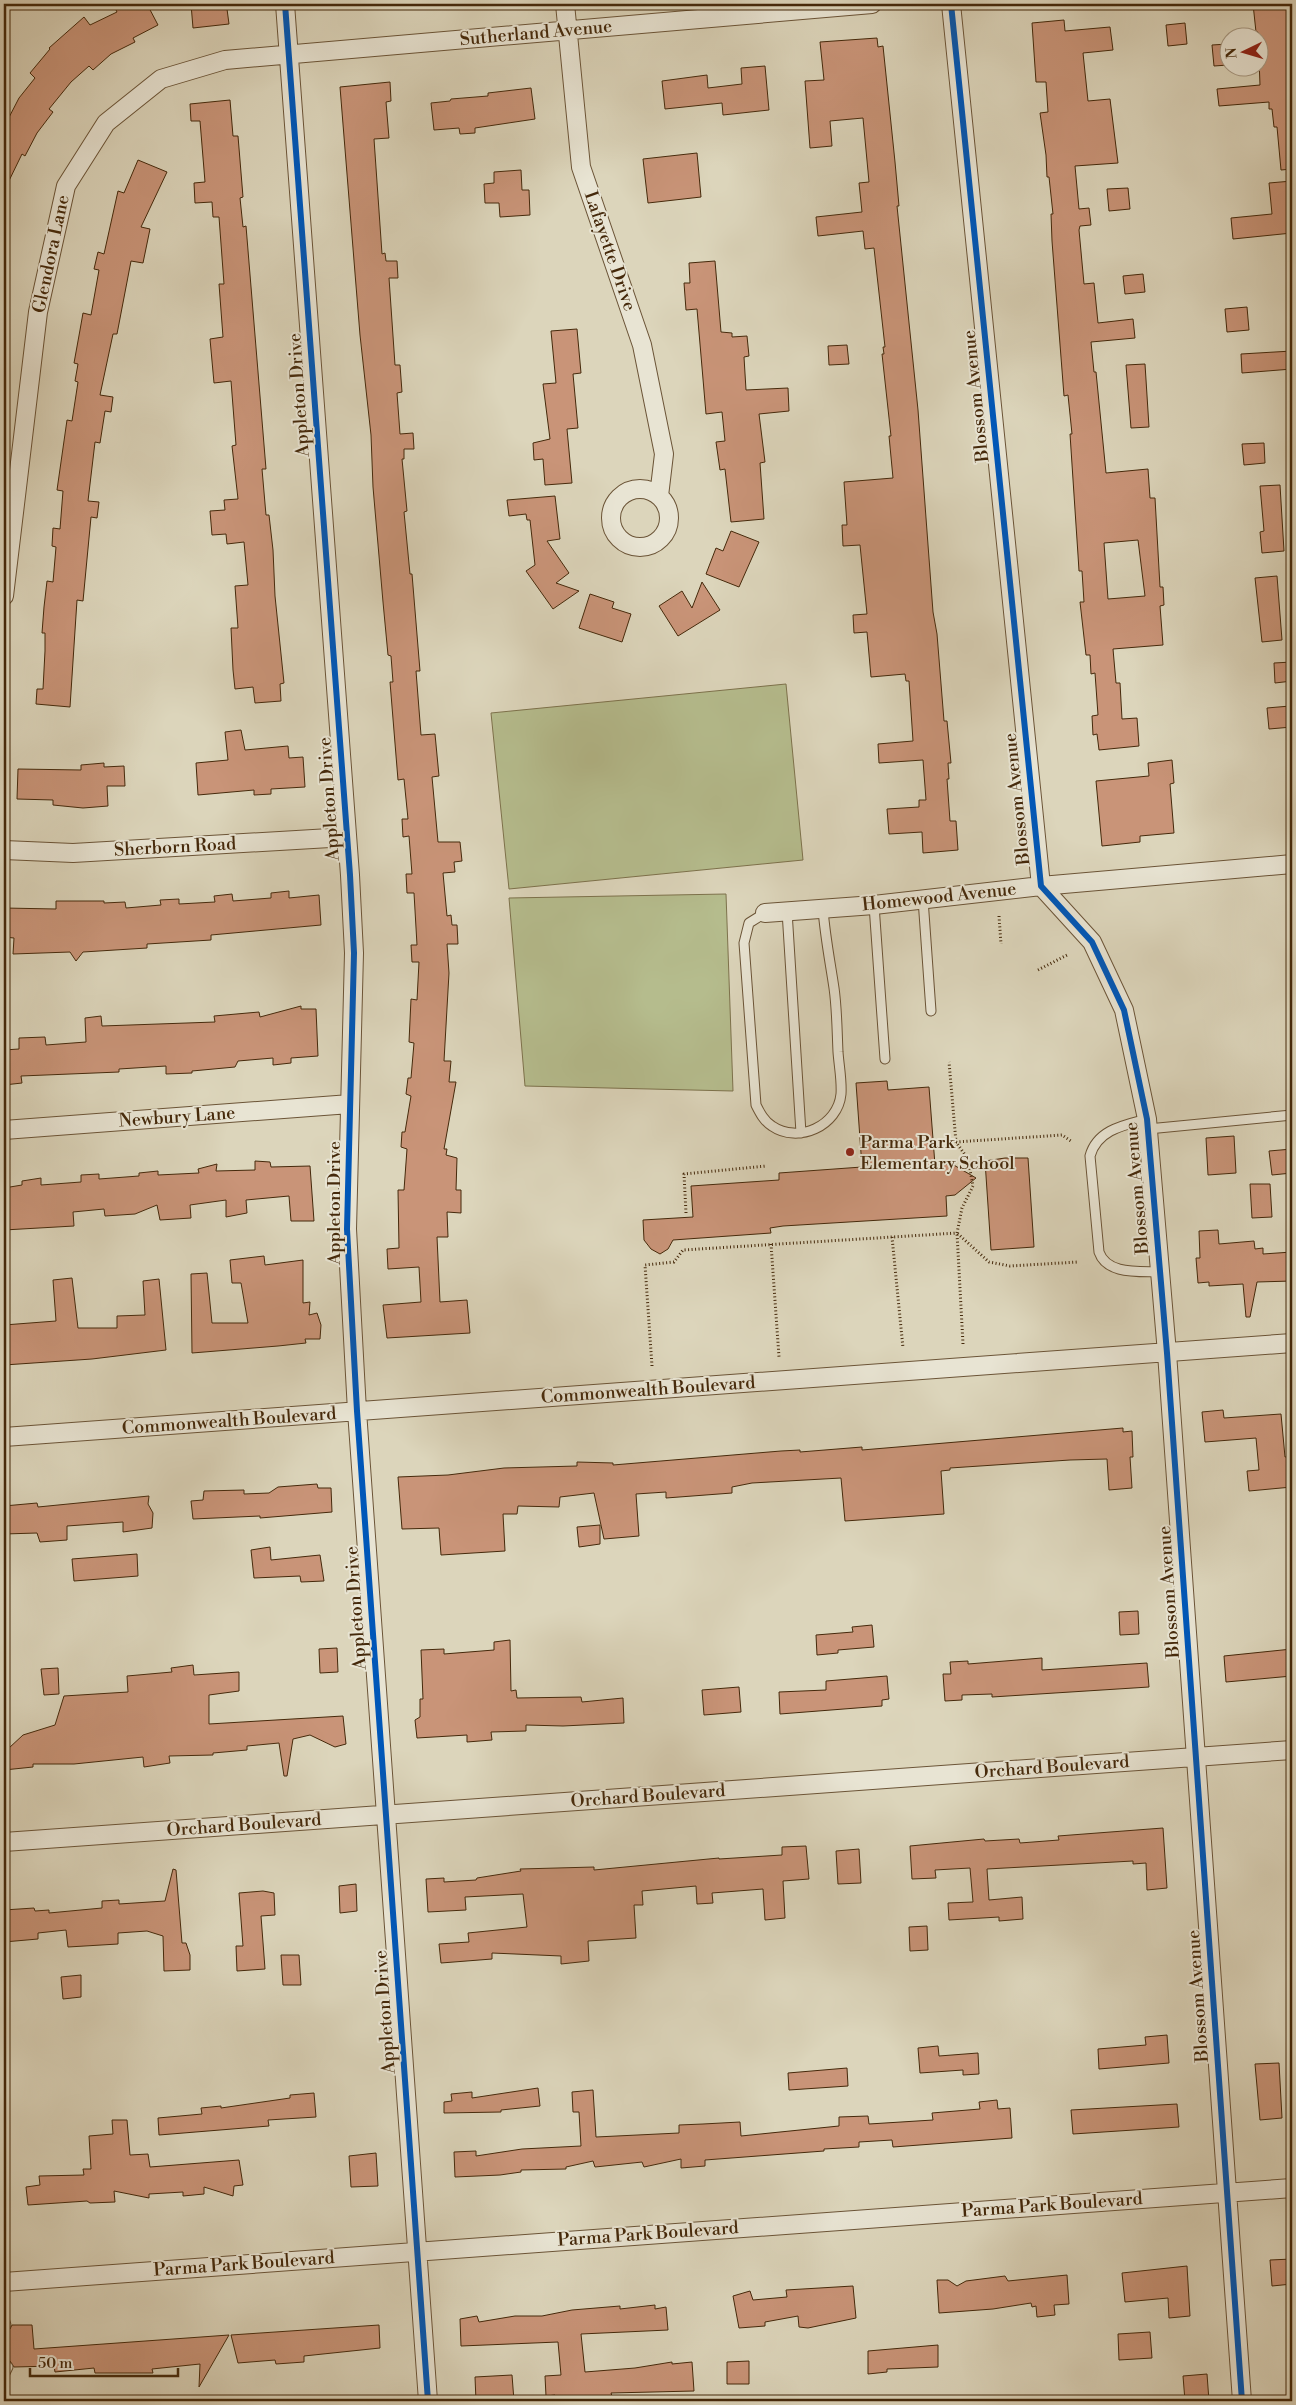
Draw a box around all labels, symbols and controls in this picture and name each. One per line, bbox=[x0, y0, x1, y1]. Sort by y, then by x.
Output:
street label: Sutherland Avenue bbox=[459, 15, 613, 51]
north arrow bbox=[1218, 28, 1268, 78]
text: N bbox=[1223, 47, 1241, 59]
street label: Lafayette Drive bbox=[579, 188, 641, 314]
street label: Glendora Lane bbox=[27, 193, 75, 315]
street label: Blossom Avenue bbox=[958, 329, 994, 464]
street label: Appleton Drive bbox=[283, 332, 315, 459]
street label: Blossom Avenue bbox=[999, 732, 1035, 867]
street label: Appleton Drive bbox=[313, 736, 345, 863]
street label: Sherborn Road bbox=[113, 832, 237, 862]
street label: Homewood Avenue bbox=[861, 877, 1017, 917]
street label: Newbury Lane bbox=[118, 1101, 236, 1133]
street label: Blossom Avenue bbox=[1120, 1121, 1154, 1256]
place label: Parma Park Elementary School bbox=[860, 1131, 1015, 1175]
street label: Appleton Drive bbox=[323, 1141, 346, 1266]
marker: Parma Park Elementary School bbox=[844, 1146, 856, 1158]
street label: Commonwealth Boulevard bbox=[540, 1371, 757, 1409]
street label: Commonwealth Boulevard bbox=[121, 1402, 338, 1440]
street label: Blossom Avenue bbox=[1153, 1525, 1185, 1660]
street label: Appleton Drive bbox=[340, 1545, 372, 1672]
street label: Orchard Boulevard bbox=[974, 1750, 1131, 1784]
street label: Orchard Boulevard bbox=[570, 1779, 727, 1813]
street label: Orchard Boulevard bbox=[166, 1808, 323, 1842]
street label: Blossom Avenue bbox=[1182, 1929, 1214, 2064]
street label: Appleton Drive bbox=[369, 1949, 401, 2076]
street label: Parma Park Boulevard bbox=[961, 2187, 1144, 2223]
street label: Parma Park Boulevard bbox=[557, 2216, 740, 2252]
street label: Parma Park Boulevard bbox=[153, 2246, 336, 2282]
scale bar bbox=[30, 2345, 178, 2377]
text: 50 m bbox=[38, 2354, 72, 2373]

